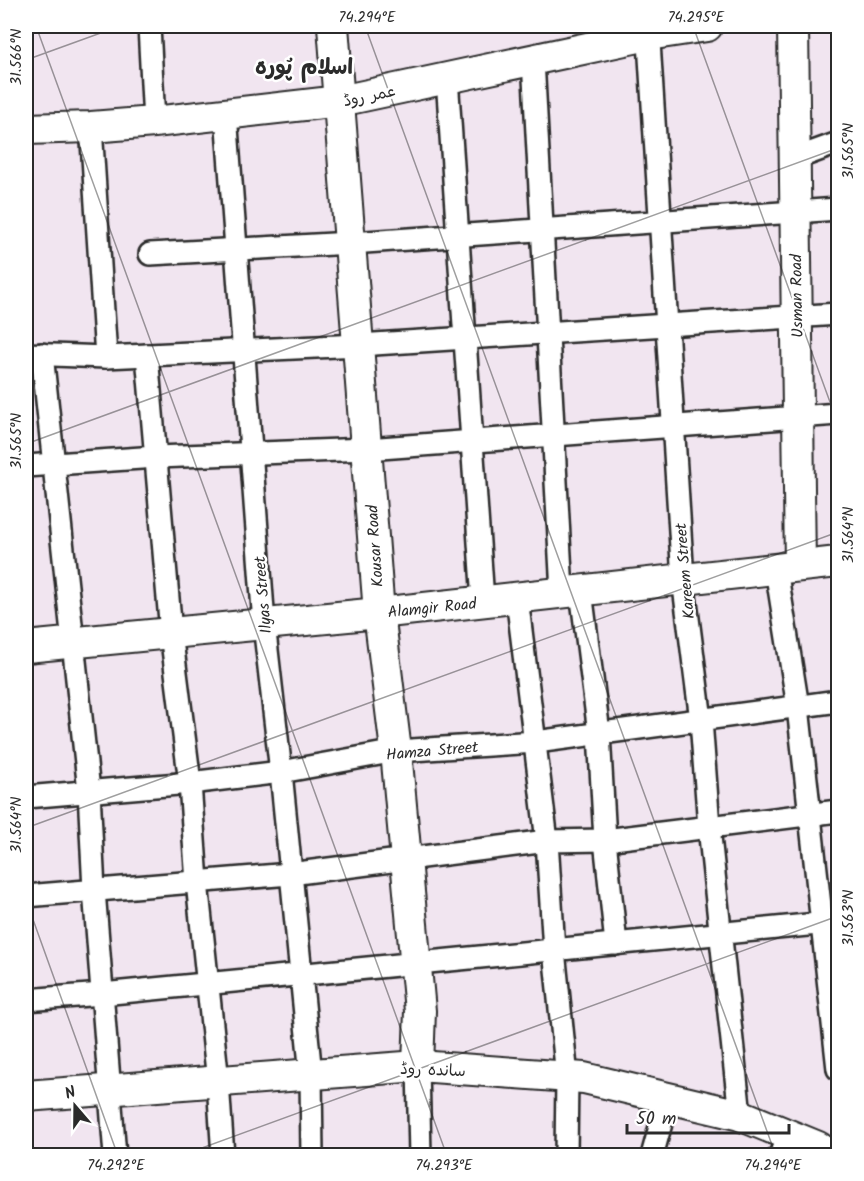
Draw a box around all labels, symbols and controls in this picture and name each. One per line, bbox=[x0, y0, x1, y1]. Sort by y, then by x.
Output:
text: 74.294°E bbox=[339, 6, 397, 30]
text: 74.295°E bbox=[668, 6, 726, 30]
text: 31.566°N bbox=[5, 29, 29, 85]
district label: اسلام پُورہ bbox=[255, 51, 353, 86]
street label: عمر روڈ bbox=[341, 79, 398, 114]
text: 31.565°N bbox=[837, 123, 861, 179]
street label: Usman Road bbox=[784, 253, 811, 338]
text: 31.565°N bbox=[5, 413, 29, 469]
street label: Kousar Road bbox=[360, 503, 391, 588]
text: 31.564°N bbox=[837, 507, 861, 563]
street label: Kareem Street bbox=[669, 521, 702, 620]
street label: Ilyas Street bbox=[248, 554, 279, 635]
street label: Alamgir Road bbox=[387, 591, 479, 626]
street label: Hamza Street bbox=[385, 735, 480, 768]
text: 31.564°N bbox=[5, 797, 29, 853]
text: 31.563°N bbox=[837, 889, 861, 947]
street label: ساندہ روڈ bbox=[400, 1057, 466, 1084]
north arrow bbox=[45, 1076, 105, 1136]
text: N bbox=[61, 1080, 79, 1107]
scale bar bbox=[627, 1097, 789, 1135]
text: 50 m bbox=[636, 1105, 676, 1134]
text: 74.292°E bbox=[87, 1154, 146, 1178]
text: 74.293°E bbox=[415, 1154, 474, 1178]
text: 74.294°E bbox=[745, 1154, 803, 1178]

